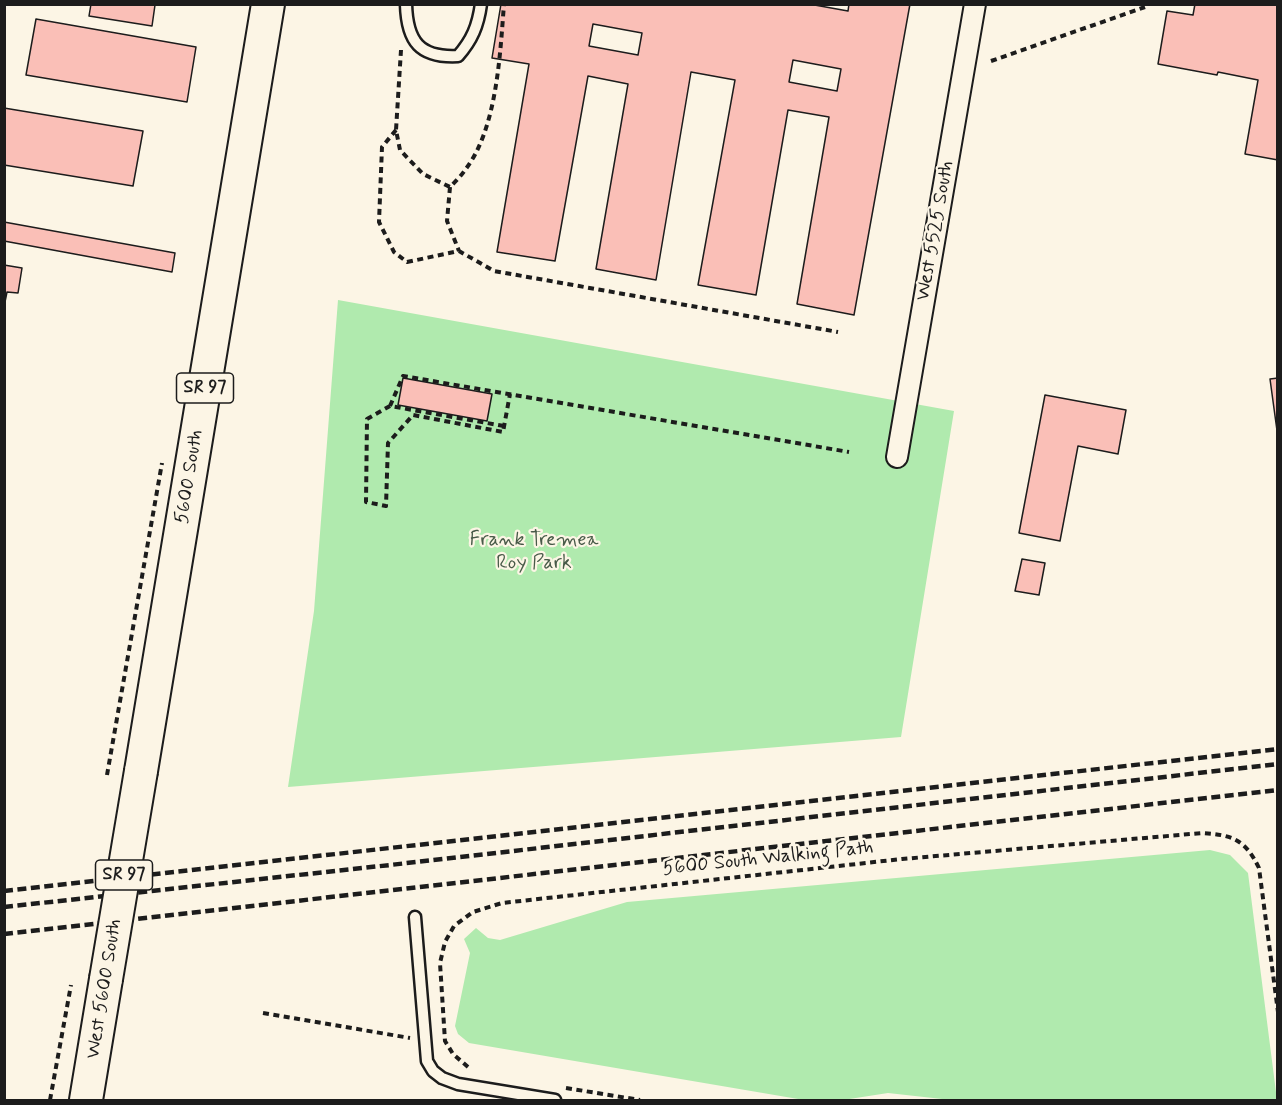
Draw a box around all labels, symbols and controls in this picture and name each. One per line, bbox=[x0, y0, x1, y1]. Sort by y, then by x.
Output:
street label: West 5525 South bbox=[912, 159, 960, 303]
road number: SR 97 bbox=[176, 373, 234, 403]
street label: 5600 South bbox=[171, 428, 209, 526]
park label: Frank Tremea Roy Park bbox=[470, 529, 598, 576]
street label: 5600 South Walking Path bbox=[661, 836, 875, 882]
road number: SR 97 bbox=[96, 860, 152, 890]
street label: West 5600 South bbox=[82, 917, 128, 1061]

